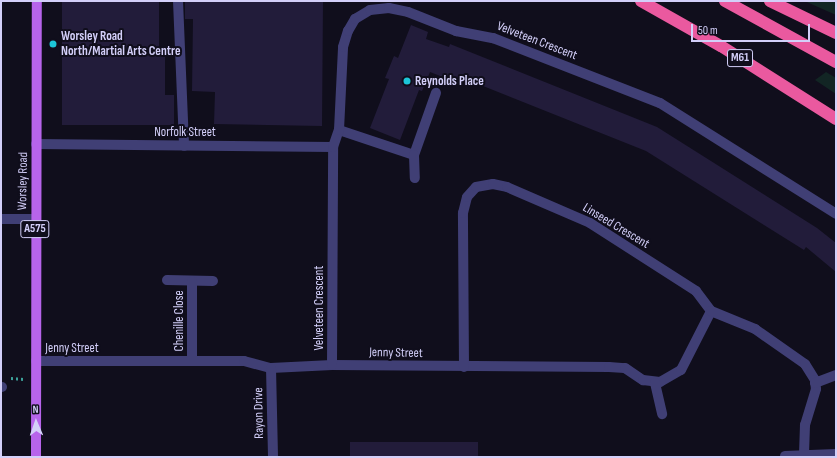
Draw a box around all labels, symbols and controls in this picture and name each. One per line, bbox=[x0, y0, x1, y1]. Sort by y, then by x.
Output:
scale bar bbox=[693, 16, 812, 42]
street label: Velveteen Crescent bbox=[495, 19, 579, 63]
text: 50 m bbox=[698, 23, 718, 38]
place label: Worsley Road North/Martial Arts Centre bbox=[61, 29, 180, 60]
marker: Worsley Road North/Martial Arts Centre bbox=[48, 39, 58, 49]
road number: M61 bbox=[727, 48, 753, 68]
place label: Reynolds Place bbox=[415, 73, 484, 89]
marker: Reynolds Place bbox=[402, 76, 412, 86]
street label: Norfolk Street bbox=[154, 124, 216, 140]
street label: Worsley Road bbox=[15, 152, 31, 210]
street label: Linseed Crescent bbox=[580, 200, 652, 252]
road number: A575 bbox=[20, 219, 50, 239]
street label: Velveteen Crescent bbox=[311, 266, 327, 350]
street label: Chenille Close bbox=[171, 290, 187, 352]
street label: Jenny Street bbox=[45, 340, 99, 356]
street label: Jenny Street bbox=[369, 345, 423, 361]
street label: Rayon Drive bbox=[251, 387, 267, 439]
north arrow bbox=[16, 402, 56, 442]
text: N bbox=[32, 403, 39, 416]

